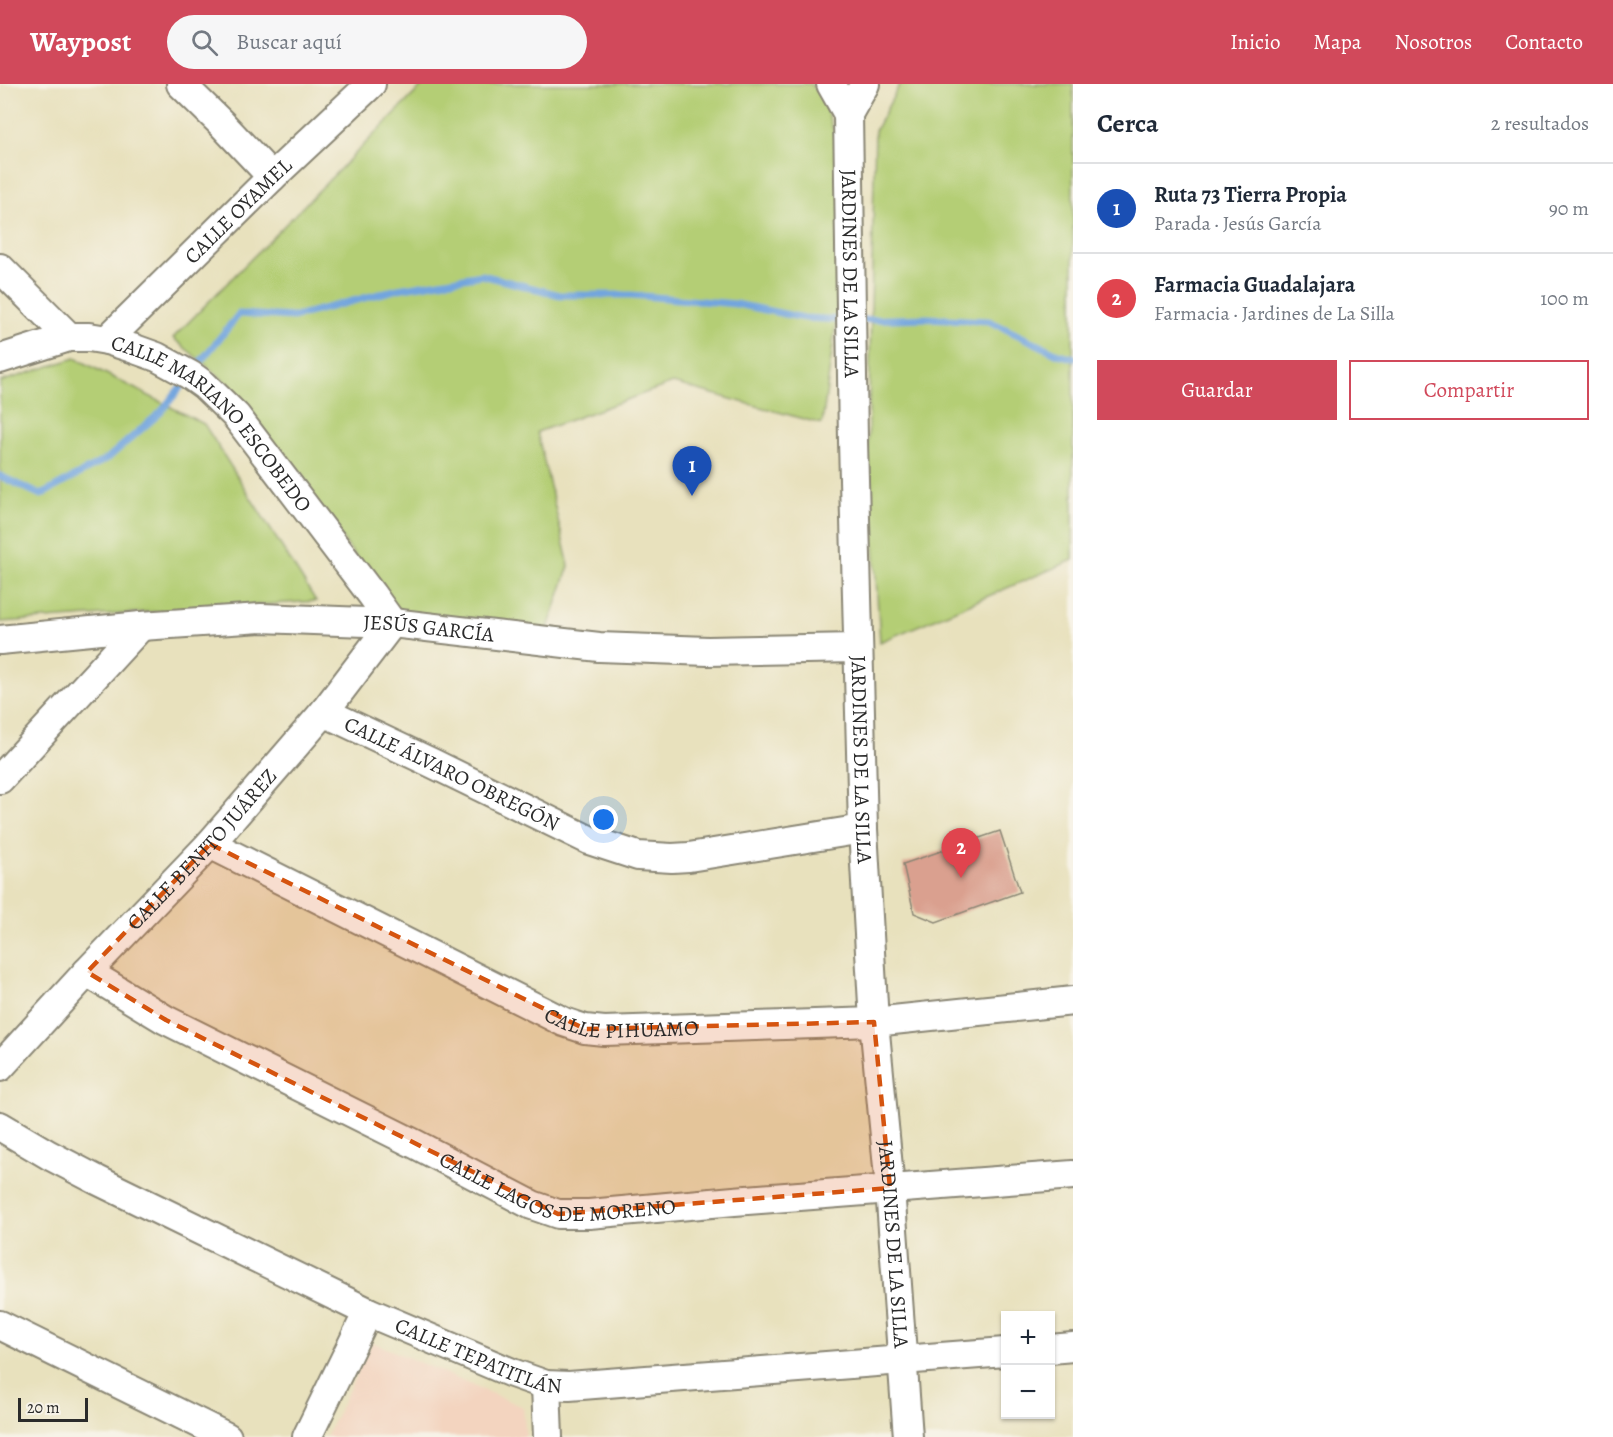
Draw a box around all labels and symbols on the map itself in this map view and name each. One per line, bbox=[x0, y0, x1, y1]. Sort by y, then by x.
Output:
street label: CALLE OYAMEL bbox=[178, 151, 298, 270]
street label: JARDINES DE LA SILLA bbox=[835, 169, 866, 379]
street label: CALLE MARIANO ESCOBEDO bbox=[108, 328, 318, 518]
pin: 1 bbox=[672, 446, 712, 496]
street label: JESÚS GARCÍA bbox=[363, 608, 496, 649]
street label: JARDINES DE LA SILLA bbox=[845, 655, 879, 865]
street label: CALLE ÁLVARO OBREGÓN bbox=[340, 710, 564, 837]
street label: CALLE BENITO JUÁREZ bbox=[121, 762, 283, 936]
your location bbox=[589, 805, 618, 834]
pin: 2 bbox=[942, 828, 980, 878]
street label: CALLE PIHUAMO bbox=[540, 1000, 699, 1045]
street label: JARDINES DE LA SILLA bbox=[871, 1139, 916, 1350]
street label: CALLE LAGOS DE MORENO bbox=[435, 1145, 677, 1228]
street label: CALLE TEPATITLÁN bbox=[391, 1311, 563, 1400]
scale bar bbox=[18, 1395, 88, 1422]

